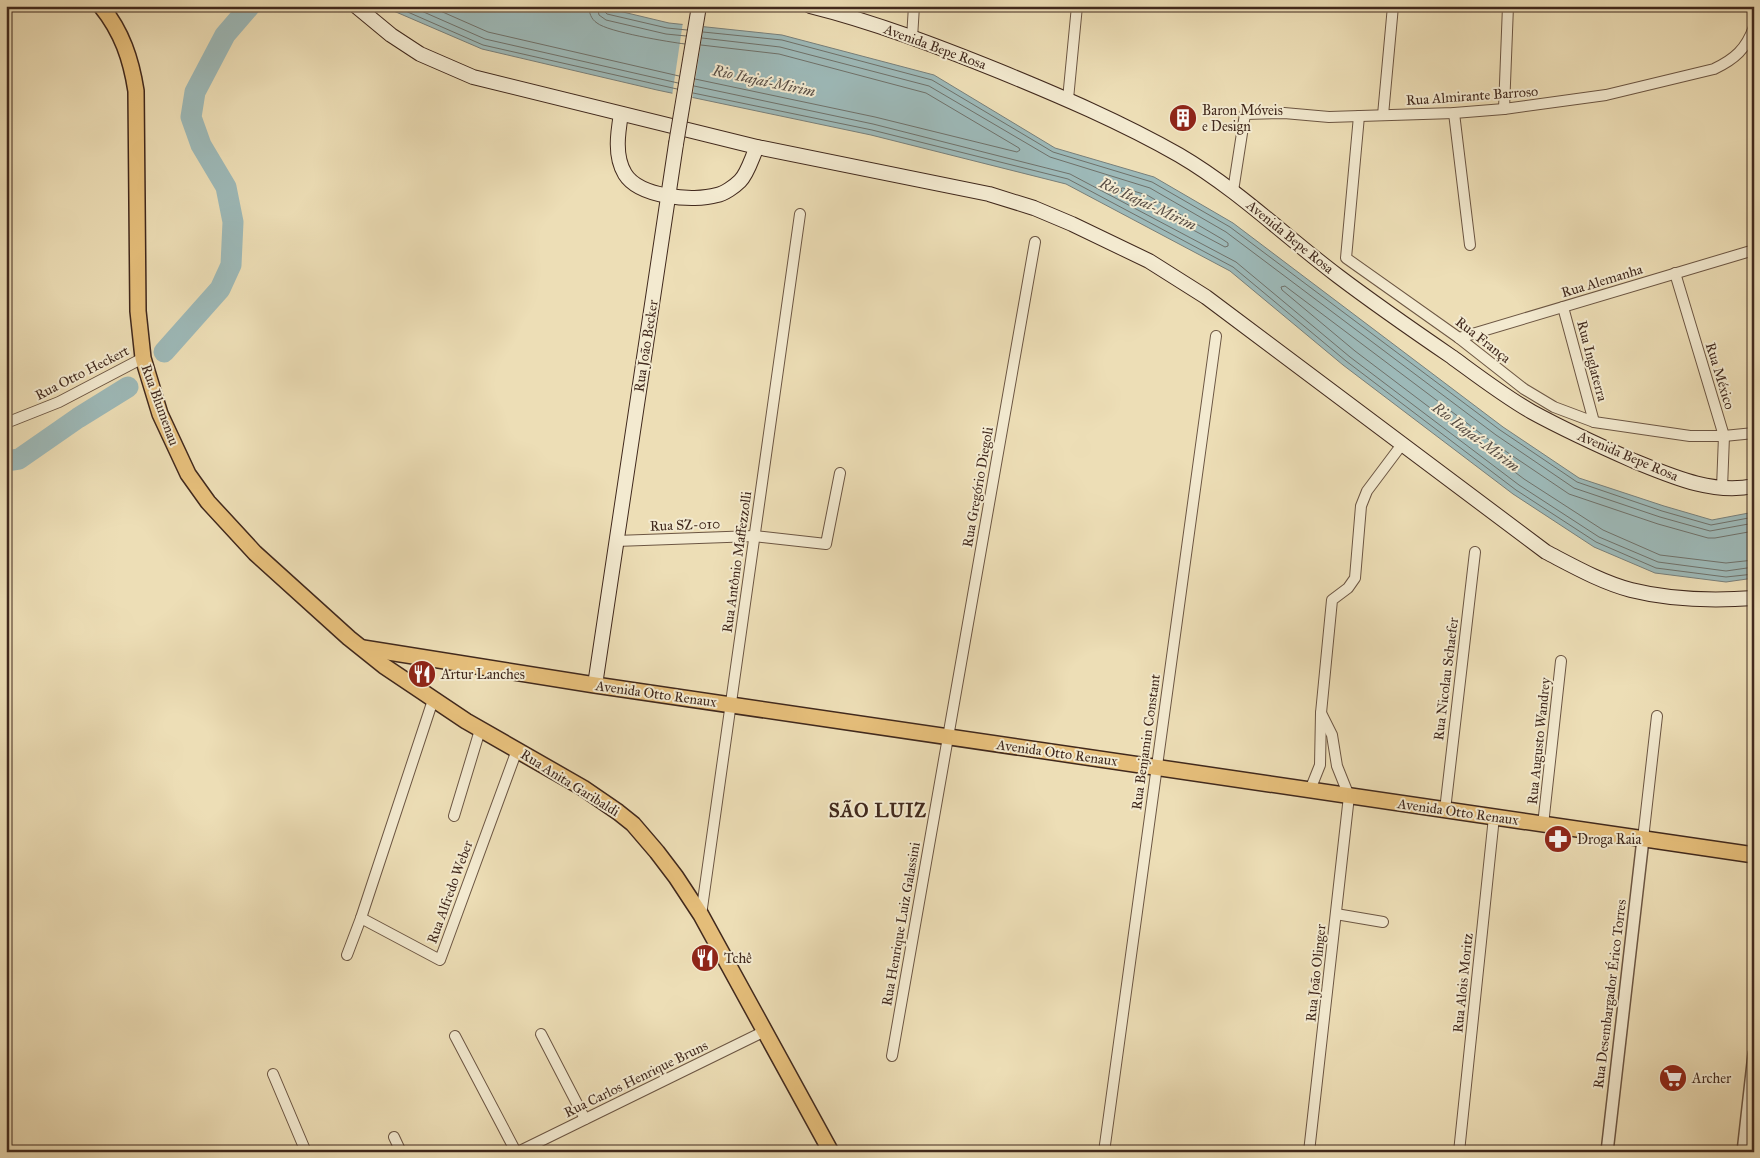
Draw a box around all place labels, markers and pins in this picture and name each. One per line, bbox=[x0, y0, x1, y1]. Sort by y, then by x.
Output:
place label: Baron Móveis e Design bbox=[1202, 102, 1283, 135]
building icon: Baron Móveis e Design bbox=[1168, 103, 1198, 133]
restaurant icon: Artur Lanches bbox=[407, 659, 437, 689]
place label: Artur Lanches bbox=[440, 666, 525, 683]
pharmacy icon: Droga Raia bbox=[1543, 824, 1573, 854]
place label: Droga Raia bbox=[1577, 831, 1641, 848]
restaurant icon: Tchê bbox=[690, 943, 720, 973]
place label: Tchê bbox=[724, 950, 752, 967]
supermarket icon: Archer bbox=[1658, 1063, 1688, 1093]
place label: Archer bbox=[1691, 1070, 1732, 1087]

